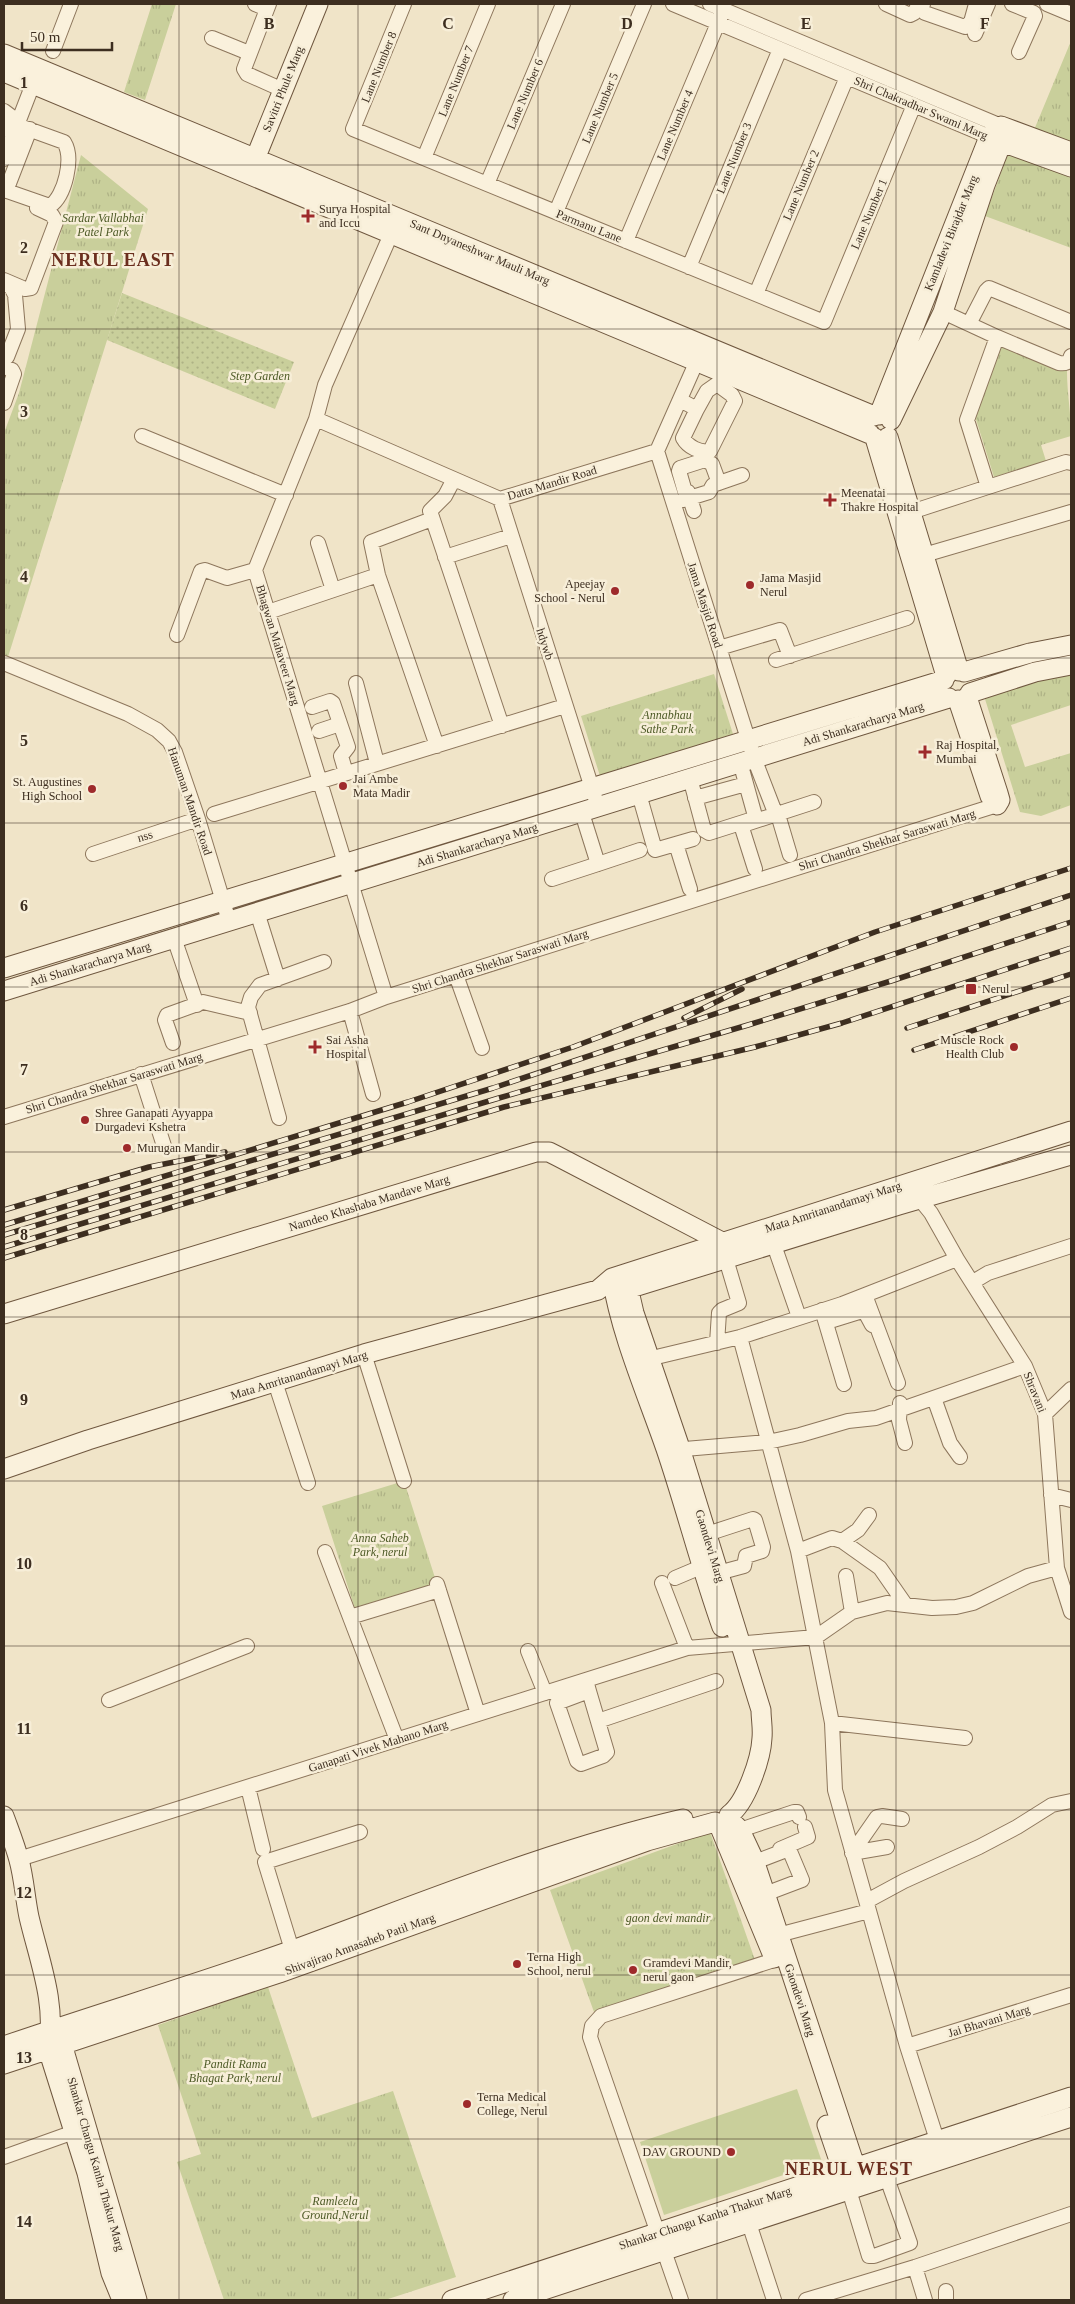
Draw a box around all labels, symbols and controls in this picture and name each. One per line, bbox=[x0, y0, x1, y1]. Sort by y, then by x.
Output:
text: B bbox=[264, 15, 275, 32]
text: C bbox=[442, 15, 454, 32]
text: D bbox=[621, 15, 633, 32]
text: E bbox=[801, 15, 811, 32]
text: F bbox=[980, 15, 990, 32]
scale bar bbox=[22, 20, 112, 52]
text: 50 m bbox=[30, 29, 61, 45]
street label: Lane Number 8 bbox=[358, 29, 400, 105]
street label: Lane Number 7 bbox=[435, 43, 477, 119]
street label: Savitri Phule Marg bbox=[259, 44, 307, 134]
street label: Lane Number 6 bbox=[504, 57, 546, 131]
street label: Lane Number 5 bbox=[579, 71, 621, 145]
street label: Shri Chakradhar Swami Marg bbox=[852, 73, 990, 143]
text: 1 bbox=[20, 74, 28, 91]
street label: Lane Number 4 bbox=[654, 88, 696, 162]
street label: Lane Number 3 bbox=[713, 120, 755, 196]
street label: Lane Number 2 bbox=[780, 148, 822, 222]
street label: Kamladevi Birajdar Marg bbox=[921, 173, 981, 293]
street label: Lane Number 1 bbox=[848, 177, 890, 251]
place label: Surya Hospital and Iccu bbox=[319, 202, 391, 230]
street label: Parmanu Lane bbox=[554, 206, 624, 246]
marker: Surya Hospital and Iccu bbox=[301, 209, 315, 223]
park label: Sardar Vallabhai Patel Park bbox=[62, 211, 144, 239]
street label: Sant Dnyaneshwar Mauli Marg bbox=[408, 216, 552, 288]
text: 2 bbox=[20, 239, 28, 256]
district label: NERUL EAST bbox=[51, 250, 175, 270]
park label: Step Garden bbox=[230, 369, 290, 383]
text: 3 bbox=[20, 403, 28, 420]
street label: Datta Mandir Road bbox=[506, 463, 598, 503]
place label: Meenatai Thakre Hospital bbox=[841, 486, 919, 514]
marker: Meenatai Thakre Hospital bbox=[823, 493, 837, 507]
street label: Jama Masjid Road bbox=[685, 560, 725, 650]
text: 4 bbox=[20, 568, 28, 585]
place label: Jama Masjid Nerul bbox=[760, 571, 821, 599]
place label: Apeejay School - Nerul bbox=[534, 577, 606, 605]
marker: Jama Masjid Nerul bbox=[744, 579, 756, 591]
street label: Bhagwan Mahaveer Marg bbox=[253, 583, 303, 707]
marker: Apeejay School - Nerul bbox=[609, 585, 621, 597]
street label: hdywb bbox=[533, 626, 557, 662]
street label: Adi Shankaracharya Marg bbox=[801, 699, 925, 749]
park label: Annabhau Sathe Park bbox=[641, 708, 694, 736]
text: 5 bbox=[20, 732, 28, 749]
place label: Raj Hospital, Mumbai bbox=[936, 738, 999, 766]
street label: Hanuman Mandir Road bbox=[165, 745, 215, 857]
marker: Raj Hospital, Mumbai bbox=[918, 745, 932, 759]
place label: Jai Ambe Mata Madir bbox=[353, 772, 410, 800]
place label: St. Augustines High School bbox=[13, 775, 83, 803]
marker: Jai Ambe Mata Madir bbox=[337, 780, 349, 792]
marker: St. Augustines High School bbox=[86, 783, 98, 795]
street label: Shri Chandra Shekhar Saraswati Marg bbox=[797, 806, 977, 874]
street label: Adi Shankaracharya Marg bbox=[415, 820, 539, 870]
street label: nss bbox=[136, 827, 155, 845]
text: 6 bbox=[20, 897, 28, 914]
street label: Shri Chandra Shekhar Saraswati Marg bbox=[410, 926, 590, 996]
street label: Adi Shankaracharya Marg bbox=[28, 939, 152, 989]
marker: Nerul bbox=[964, 982, 978, 996]
place label: Nerul bbox=[982, 982, 1010, 996]
place label: Sai Asha Hospital bbox=[326, 1033, 369, 1061]
place label: Muscle Rock Health Club bbox=[940, 1033, 1004, 1061]
marker: Sai Asha Hospital bbox=[308, 1040, 322, 1054]
marker: Muscle Rock Health Club bbox=[1008, 1041, 1020, 1053]
street label: Shri Chandra Shekhar Saraswati Marg bbox=[24, 1049, 204, 1117]
text: 7 bbox=[20, 1061, 28, 1078]
place label: Shree Ganapati Ayyappa Durgadevi Kshetra bbox=[95, 1106, 214, 1134]
marker: Shree Ganapati Ayyappa Durgadevi Kshetra bbox=[79, 1114, 91, 1126]
place label: Murugan Mandir bbox=[137, 1141, 219, 1155]
marker: Murugan Mandir bbox=[121, 1142, 133, 1154]
street label: Namdeo Khashaba Mandave Marg bbox=[287, 1172, 451, 1234]
street label: Mata Amritanandamayi Marg bbox=[763, 1178, 903, 1236]
text: 8 bbox=[20, 1226, 28, 1243]
street label: Mata Amritanandamayi Marg bbox=[229, 1347, 369, 1403]
street label: Shravani bbox=[1021, 1370, 1050, 1415]
text: 9 bbox=[20, 1391, 28, 1408]
street label: Gaondevi Marg bbox=[692, 1508, 728, 1584]
park label: Anna Saheb Park, nerul bbox=[350, 1531, 409, 1559]
text: 10 bbox=[16, 1555, 32, 1572]
street label: Ganapati Vivek Mahano Marg bbox=[306, 1717, 450, 1775]
text: 11 bbox=[16, 1720, 32, 1737]
text: 12 bbox=[16, 1884, 32, 1901]
street label: Shivajirao Annasaheb Patil Marg bbox=[283, 1910, 437, 1978]
park label: gaon devi mandir bbox=[626, 1911, 711, 1925]
place label: Terna High School, nerul bbox=[527, 1950, 592, 1978]
place label: Gramdevi Mandir, nerul gaon bbox=[643, 1956, 732, 1984]
marker: Terna High School, nerul bbox=[511, 1958, 523, 1970]
street label: Gaondevi Marg bbox=[782, 1962, 818, 2038]
marker: Gramdevi Mandir, nerul gaon bbox=[627, 1964, 639, 1976]
street label: Jai Bhavani Marg bbox=[946, 2002, 1032, 2040]
text: 13 bbox=[16, 2049, 32, 2066]
park label: Pandit Rama Bhagat Park, nerul bbox=[189, 2057, 282, 2085]
street label: Shankar Changu Kanha Thakur Marg bbox=[64, 2075, 128, 2253]
place label: Terna Medical College, Nerul bbox=[477, 2090, 548, 2118]
marker: Terna Medical College, Nerul bbox=[461, 2098, 473, 2110]
place label: DAV GROUND bbox=[642, 2145, 721, 2159]
marker: DAV GROUND bbox=[725, 2146, 737, 2158]
district label: NERUL WEST bbox=[785, 2159, 913, 2179]
street label: Shankar Changu Kanha Thakur Marg bbox=[617, 2184, 793, 2252]
park label: Ramleela Ground,Nerul bbox=[301, 2194, 369, 2222]
text: 14 bbox=[16, 2213, 32, 2230]

